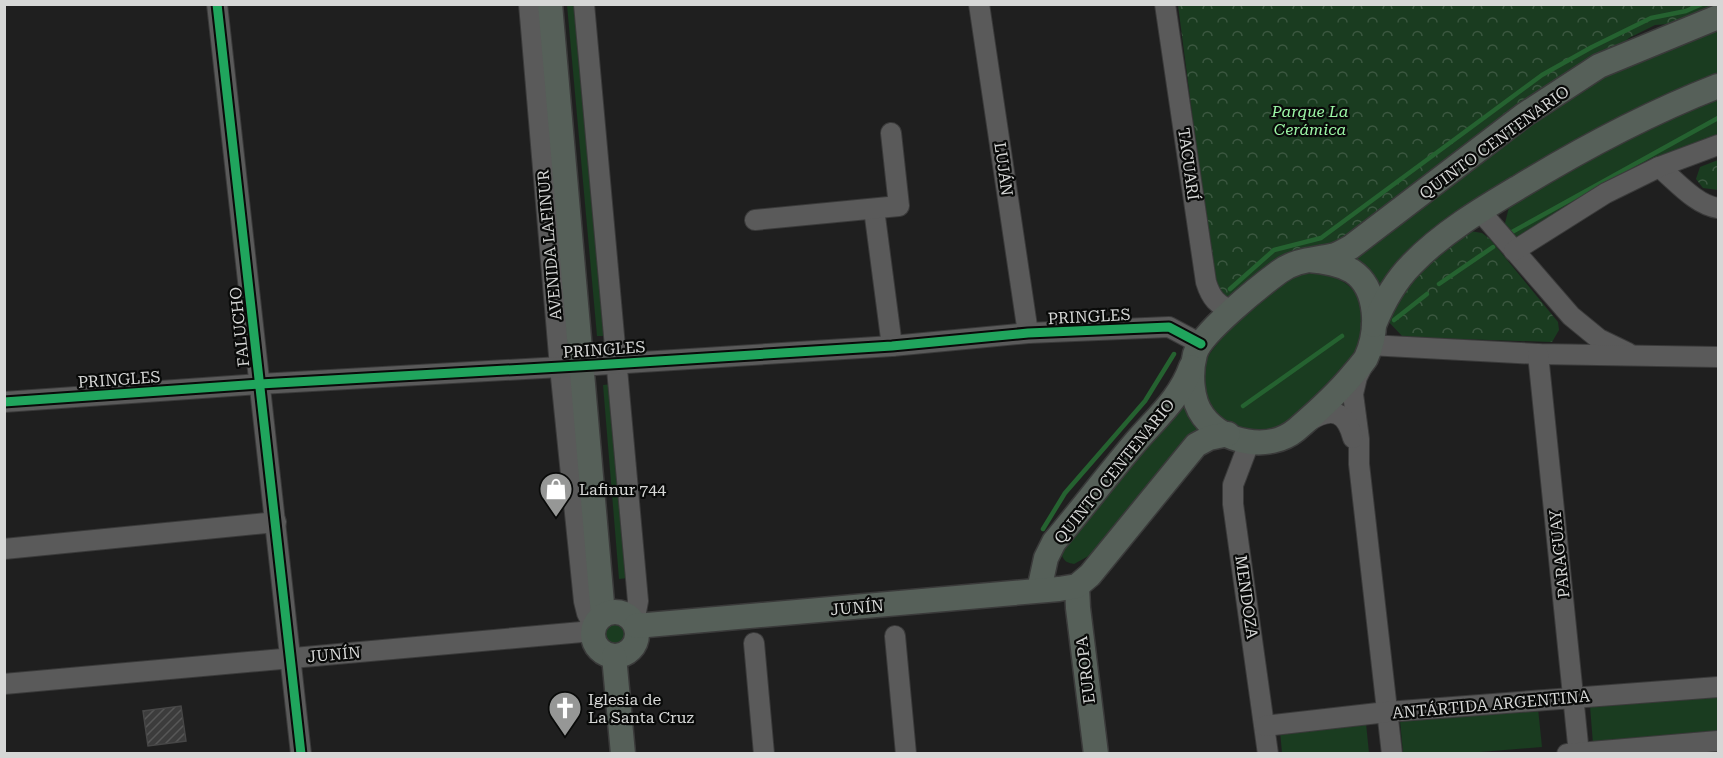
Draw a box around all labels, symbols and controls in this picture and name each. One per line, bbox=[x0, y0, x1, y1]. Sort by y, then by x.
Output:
street label: QUINTO CENTENARIO bbox=[1416, 82, 1573, 203]
park label: Parque La Cerámica bbox=[1271, 102, 1349, 139]
street label: TACUARÍ bbox=[1174, 127, 1203, 202]
street label: LUJÁN bbox=[990, 141, 1017, 197]
street label: AVENIDA LAFINUR bbox=[533, 169, 566, 321]
street label: FALUCHO bbox=[226, 286, 253, 368]
street label: PRINGLES bbox=[1047, 305, 1131, 328]
street label: PRINGLES bbox=[562, 337, 646, 362]
street label: PRINGLES bbox=[77, 367, 161, 392]
street label: QUINTO CENTENARIO bbox=[1050, 395, 1179, 547]
shop icon: Lafinur 744 bbox=[538, 471, 574, 518]
place label: Lafinur 744 bbox=[579, 480, 666, 499]
street label: PARAGUAY bbox=[1545, 509, 1574, 599]
street label: MENDOZA bbox=[1231, 554, 1262, 641]
street label: JUNÍN bbox=[830, 596, 885, 619]
street label: EUROPA bbox=[1072, 634, 1099, 705]
street label: JUNÍN bbox=[307, 643, 362, 666]
street label: ANTÁRTIDA ARGENTINA bbox=[1391, 686, 1591, 723]
church icon: Iglesia de La Santa Cruz bbox=[547, 690, 583, 737]
place label: Iglesia de La Santa Cruz bbox=[588, 690, 695, 727]

